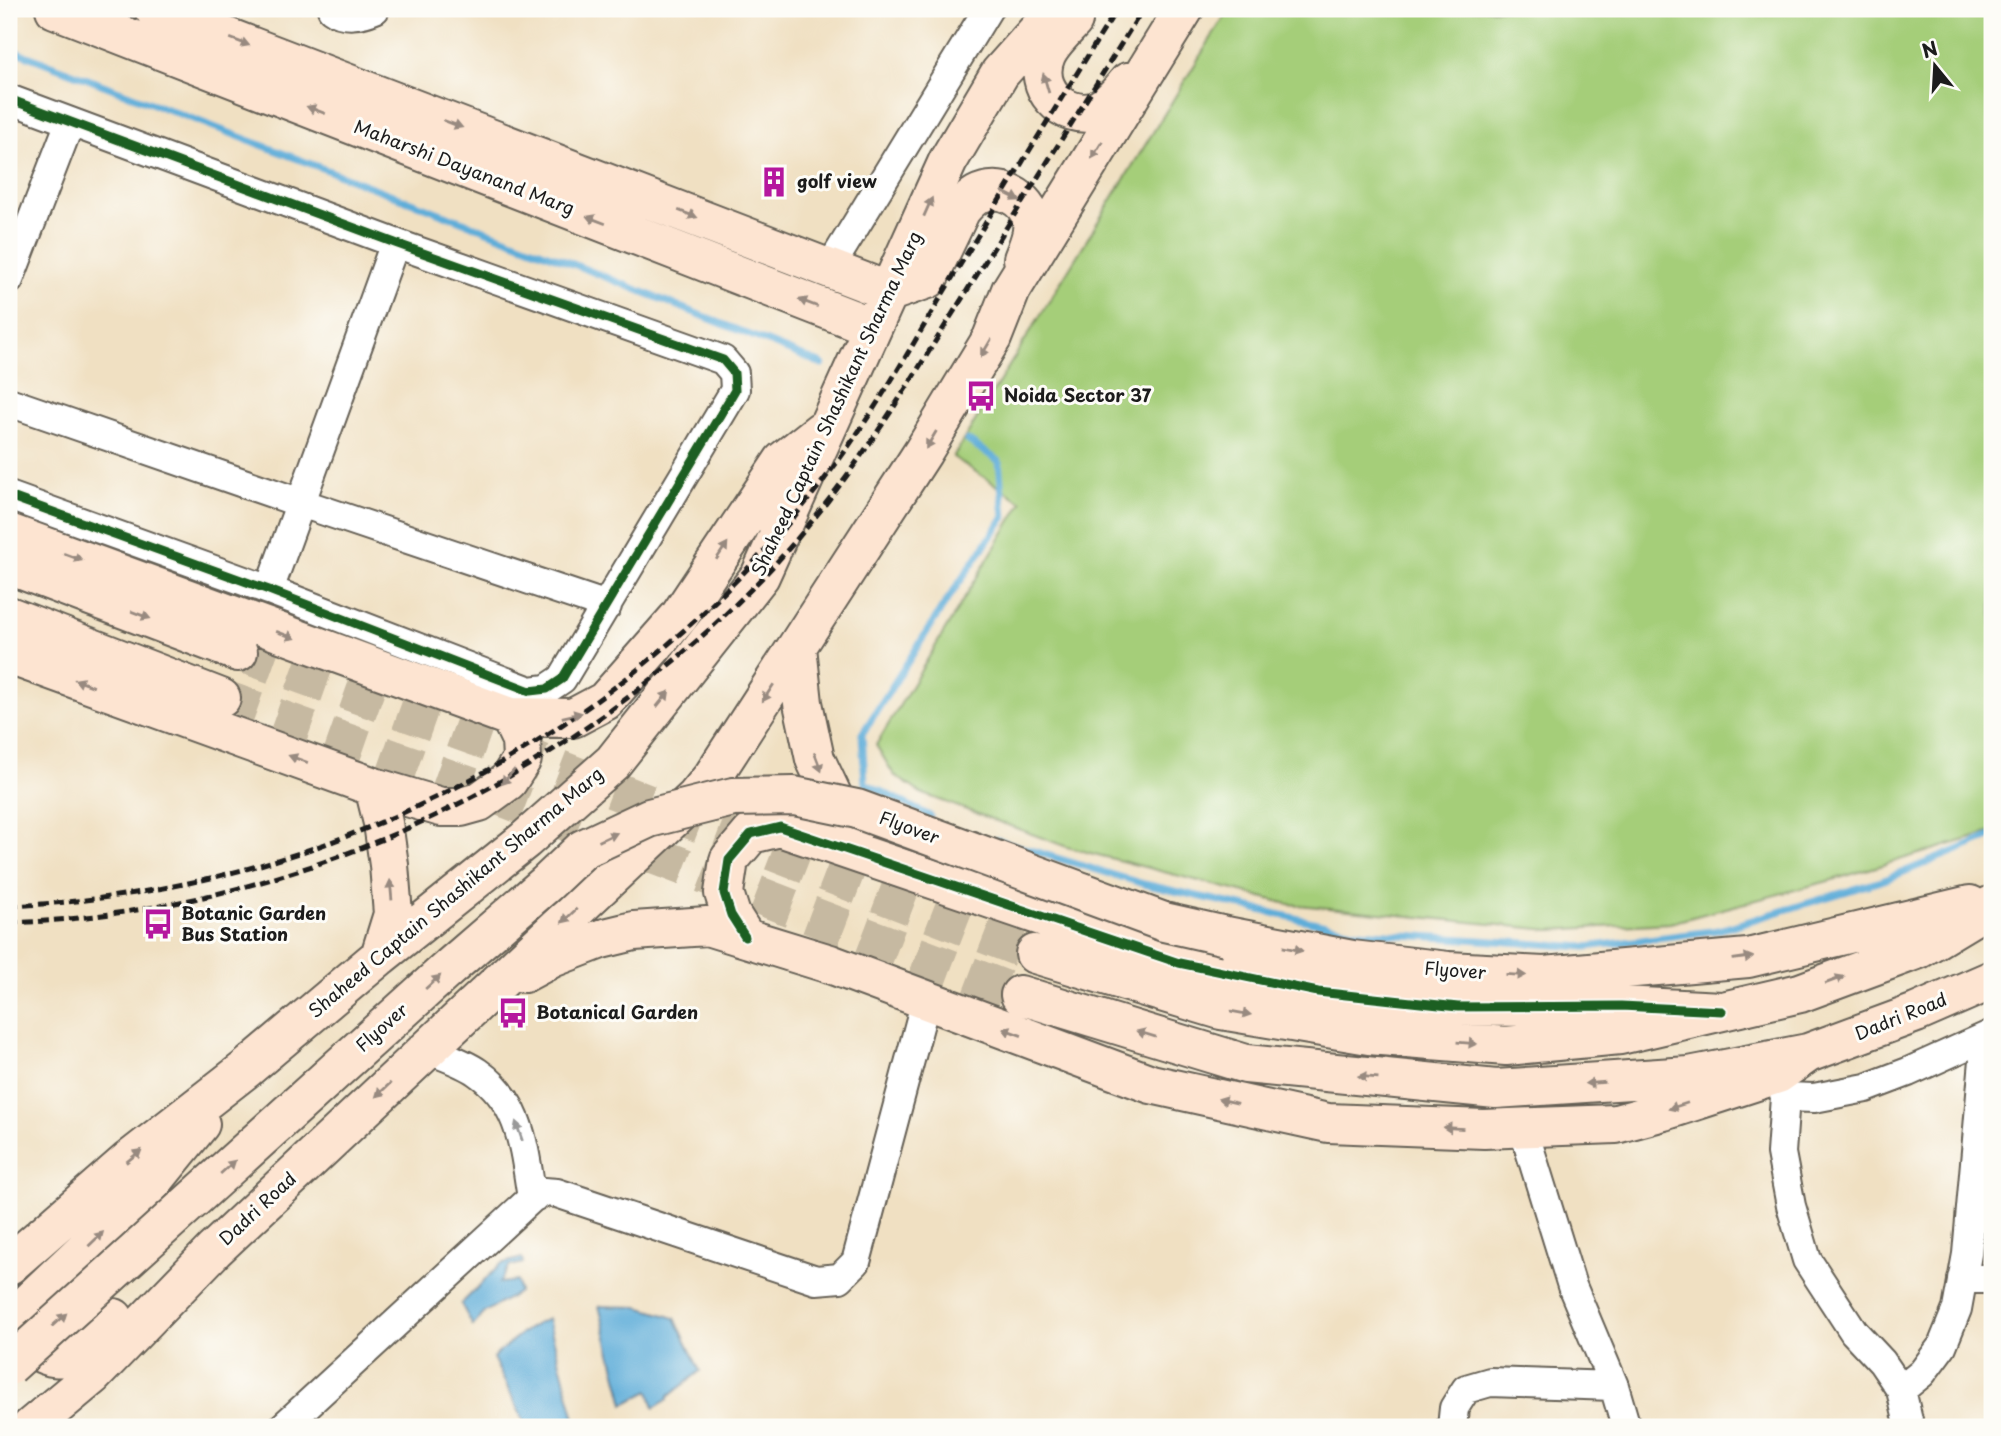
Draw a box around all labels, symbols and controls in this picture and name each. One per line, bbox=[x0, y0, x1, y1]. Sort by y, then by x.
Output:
north arrow bbox=[1899, 32, 1969, 102]
text: N bbox=[1918, 33, 1941, 65]
one-way arrow bbox=[230, 37, 251, 48]
one-way arrow bbox=[1040, 72, 1051, 94]
one-way arrow bbox=[305, 105, 326, 116]
street label: Maharshi Dayanand Marg bbox=[350, 112, 579, 221]
one-way arrow bbox=[442, 118, 463, 129]
one-way arrow bbox=[1090, 141, 1103, 160]
building icon: golf view bbox=[757, 165, 791, 199]
place label: golf view bbox=[797, 167, 877, 194]
one-way arrow bbox=[1001, 191, 1021, 202]
one-way arrow bbox=[922, 197, 934, 217]
one-way arrow bbox=[677, 209, 698, 220]
one-way arrow bbox=[586, 214, 607, 225]
street label: Shaheed Captain Shashikant Sharma Marg bbox=[744, 227, 928, 580]
one-way arrow bbox=[797, 297, 818, 308]
one-way arrow bbox=[980, 339, 993, 358]
bus stop icon: Noida Sector 37 bbox=[964, 379, 998, 413]
place label: Noida Sector 37 bbox=[1004, 381, 1152, 408]
one-way arrow bbox=[925, 430, 937, 449]
one-way arrow bbox=[715, 542, 729, 560]
one-way arrow bbox=[62, 551, 83, 562]
one-way arrow bbox=[131, 610, 152, 621]
one-way arrow bbox=[276, 630, 297, 641]
one-way arrow bbox=[74, 677, 95, 688]
one-way arrow bbox=[762, 683, 775, 702]
one-way arrow bbox=[655, 690, 669, 708]
one-way arrow bbox=[562, 710, 584, 721]
one-way arrow bbox=[812, 751, 823, 772]
one-way arrow bbox=[288, 754, 309, 765]
street label: Shaheed Captain Shashikant Sharma Marg bbox=[302, 760, 608, 1024]
one-way arrow bbox=[501, 769, 516, 786]
street label: Flyover bbox=[876, 803, 944, 850]
one-way arrow bbox=[597, 832, 618, 843]
one-way arrow bbox=[385, 879, 396, 901]
place label: Botanic Garden Bus Station bbox=[181, 899, 326, 947]
bus stop icon: Botanic Garden Bus Station bbox=[141, 907, 175, 941]
one-way arrow bbox=[561, 908, 578, 924]
one-way arrow bbox=[1282, 944, 1304, 955]
one-way arrow bbox=[1732, 953, 1754, 964]
street label: Flyover bbox=[1423, 954, 1488, 985]
one-way arrow bbox=[1506, 970, 1528, 981]
one-way arrow bbox=[424, 974, 442, 990]
one-way arrow bbox=[1825, 974, 1846, 985]
street label: Dadri Road bbox=[1850, 985, 1950, 1046]
street label: Flyover bbox=[349, 996, 414, 1058]
bus stop icon: Botanical Garden bbox=[496, 996, 530, 1030]
place label: Botanical Garden bbox=[536, 998, 698, 1025]
one-way arrow bbox=[1231, 1008, 1253, 1019]
one-way arrow bbox=[1001, 1026, 1022, 1037]
one-way arrow bbox=[1135, 1028, 1156, 1038]
one-way arrow bbox=[1456, 1038, 1478, 1049]
one-way arrow bbox=[1357, 1071, 1379, 1082]
one-way arrow bbox=[1584, 1078, 1606, 1089]
one-way arrow bbox=[375, 1082, 392, 1098]
one-way arrow bbox=[1217, 1095, 1239, 1106]
one-way arrow bbox=[1667, 1101, 1688, 1112]
one-way arrow bbox=[513, 1121, 524, 1142]
one-way arrow bbox=[1442, 1123, 1464, 1134]
one-way arrow bbox=[125, 1149, 143, 1164]
one-way arrow bbox=[219, 1160, 236, 1176]
street label: Dadri Road bbox=[212, 1165, 302, 1251]
one-way arrow bbox=[87, 1231, 104, 1247]
one-way arrow bbox=[50, 1312, 68, 1328]

